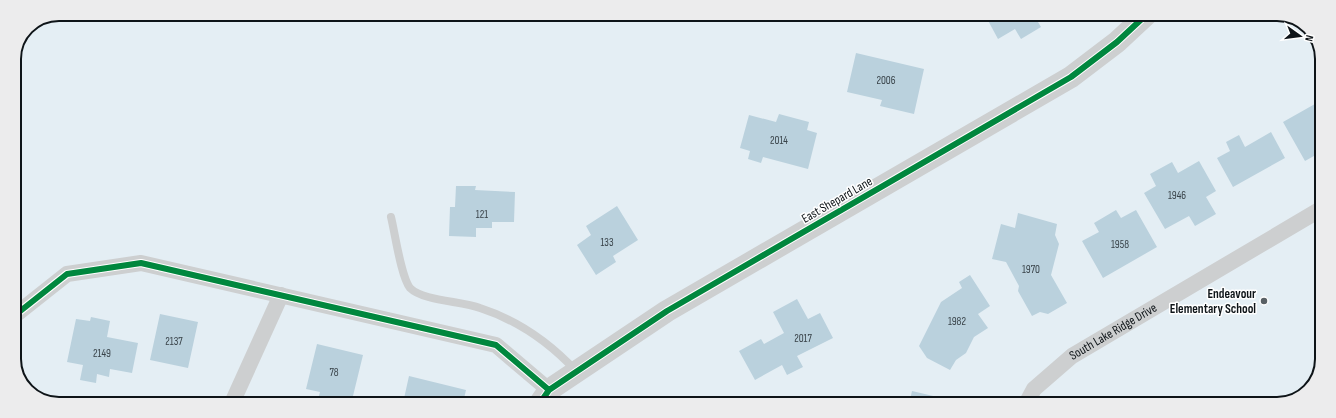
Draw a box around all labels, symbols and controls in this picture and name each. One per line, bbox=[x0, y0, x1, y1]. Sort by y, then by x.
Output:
north arrow bbox=[1280, 16, 1320, 56]
text: N bbox=[1302, 34, 1316, 43]
house number: 2006 bbox=[876, 74, 896, 87]
house number: 2014 bbox=[770, 134, 788, 147]
street label: East Shepard Lane bbox=[799, 173, 875, 227]
house number: 1946 bbox=[1168, 189, 1186, 202]
house number: 121 bbox=[476, 208, 488, 221]
house number: 133 bbox=[600, 236, 614, 249]
house number: 1958 bbox=[1111, 238, 1129, 251]
house number: 1970 bbox=[1022, 263, 1040, 276]
place label: Endeavour Elementary School bbox=[1170, 286, 1256, 317]
marker: Endeavour Elementary School bbox=[1259, 296, 1269, 306]
street label: South Lake Ridge Drive bbox=[1066, 300, 1160, 364]
house number: 1982 bbox=[948, 315, 967, 328]
house number: 2017 bbox=[794, 332, 812, 345]
house number: 2137 bbox=[165, 335, 183, 348]
house number: 2149 bbox=[93, 347, 111, 360]
house number: 78 bbox=[329, 366, 339, 379]

